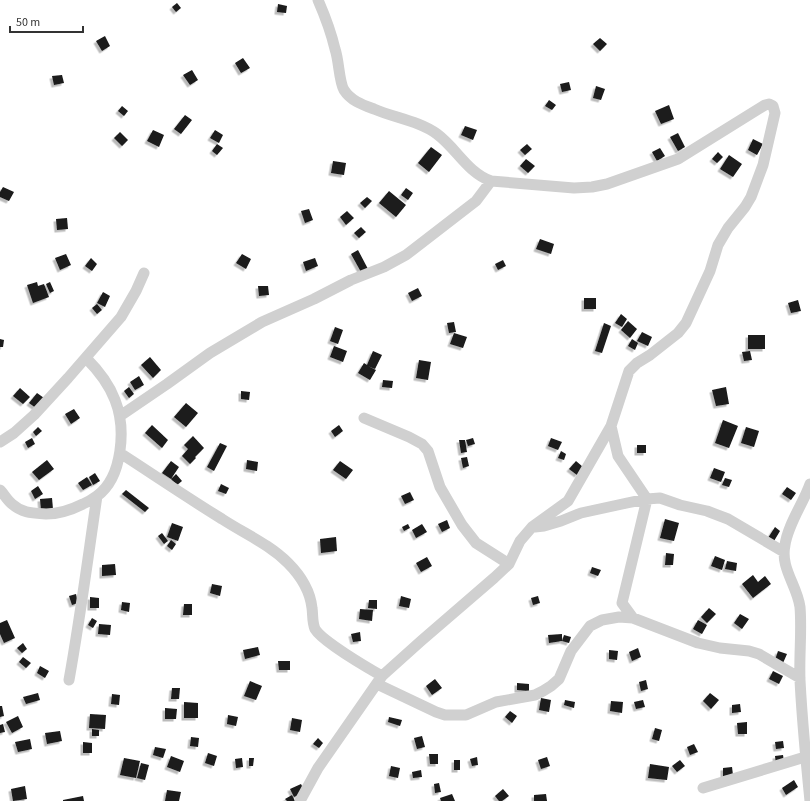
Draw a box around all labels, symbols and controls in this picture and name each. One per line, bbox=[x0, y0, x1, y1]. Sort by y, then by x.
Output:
scale bar bbox=[10, 8, 83, 34]
text: 50 m bbox=[16, 14, 40, 31]

